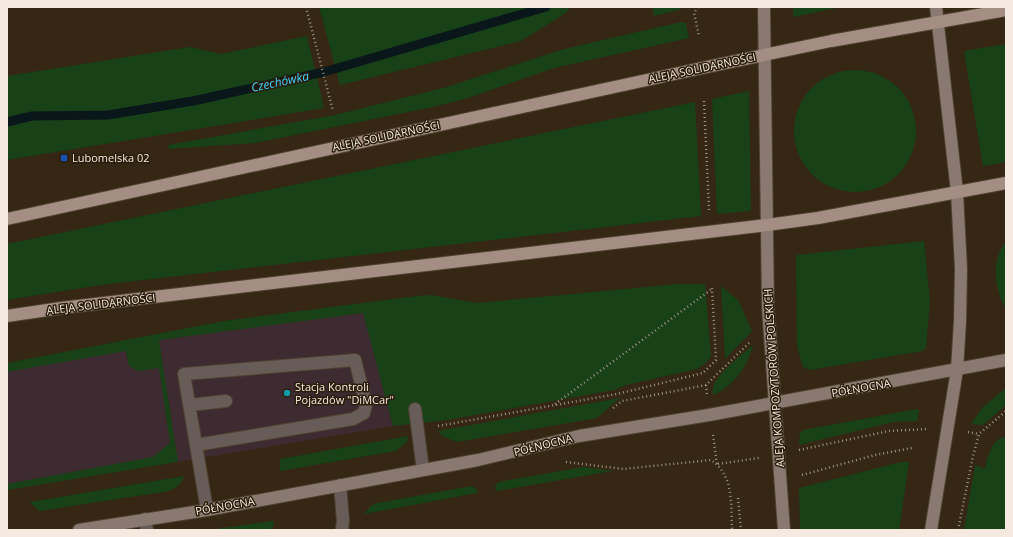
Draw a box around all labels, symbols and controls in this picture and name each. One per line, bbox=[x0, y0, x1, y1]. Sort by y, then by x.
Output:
street label: ALEJA SOLIDARNOŚCI bbox=[647, 49, 757, 86]
water label: Czechówka bbox=[249, 67, 311, 96]
street label: ALEJA SOLIDARNOŚCI bbox=[331, 117, 441, 154]
place label: Lubomelska 02 bbox=[72, 150, 150, 165]
marker: Lubomelska 02 bbox=[59, 153, 69, 163]
street label: ALEJA KOMPOZYTORÓW POLSKICH bbox=[760, 288, 787, 468]
street label: ALEJA SOLIDARNOŚCI bbox=[46, 289, 156, 318]
street label: PÓŁNOCNA bbox=[830, 375, 892, 400]
place label: Stacja Kontroli Pojazdów "DiMCar" bbox=[295, 379, 394, 407]
marker: Stacja Kontroli Pojazdów "DiMCar" bbox=[282, 388, 292, 398]
street label: PÓŁNOCNA bbox=[512, 430, 574, 459]
street label: PÓŁNOCNA bbox=[194, 493, 256, 518]

